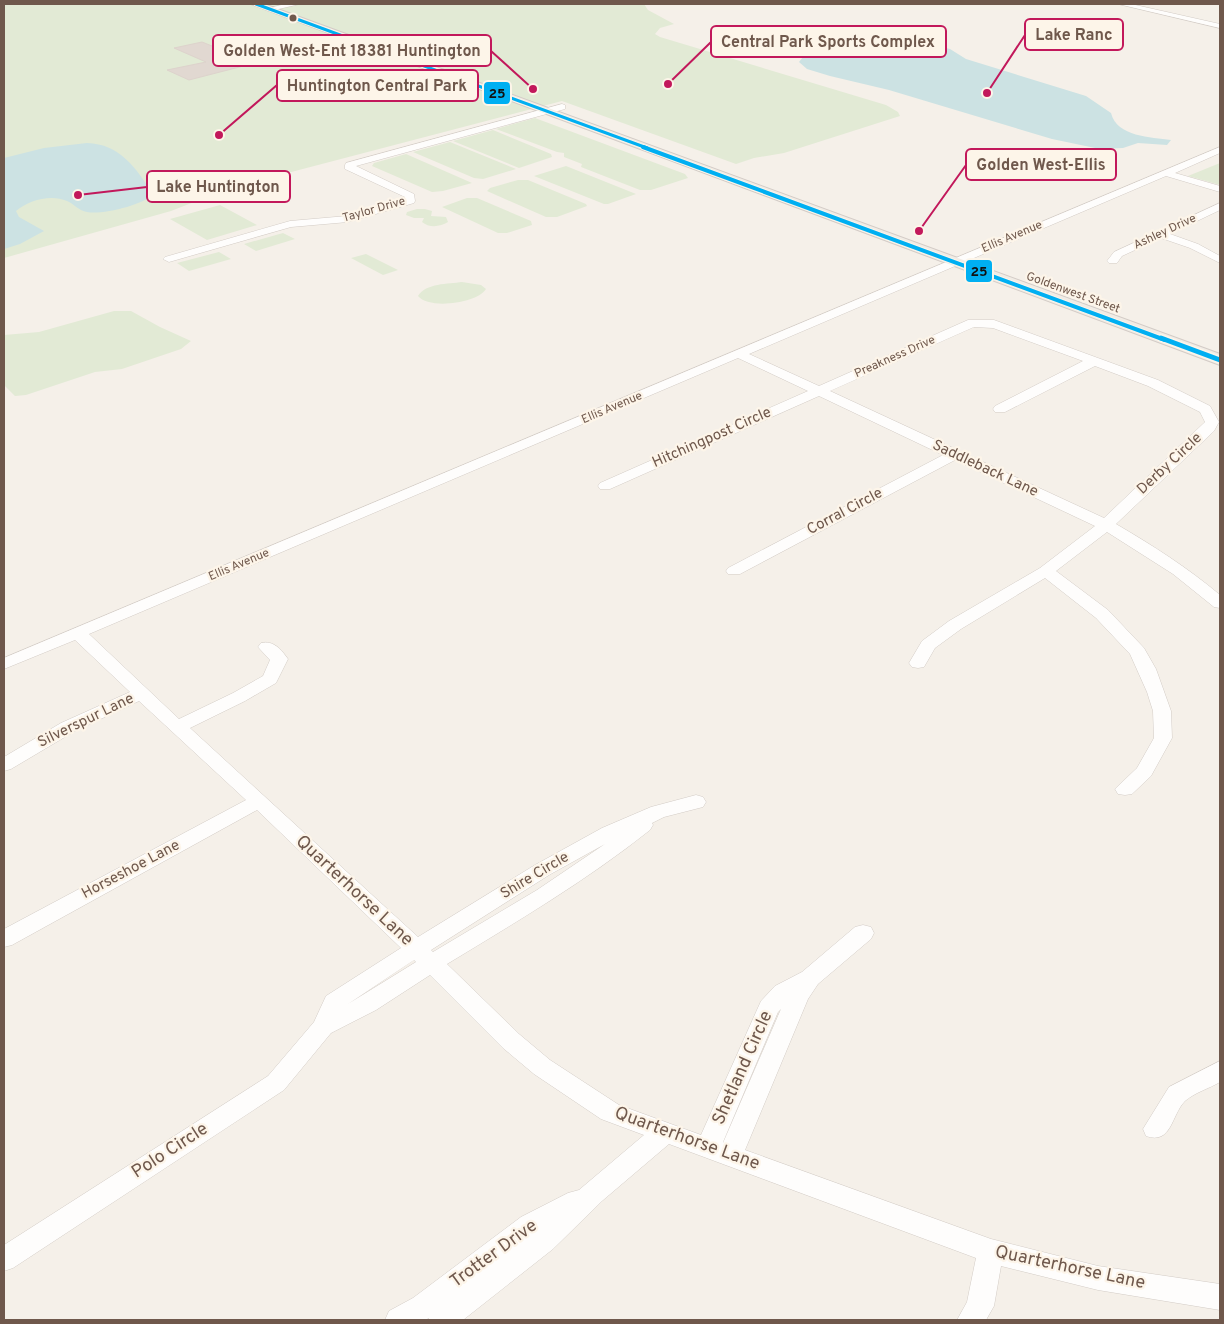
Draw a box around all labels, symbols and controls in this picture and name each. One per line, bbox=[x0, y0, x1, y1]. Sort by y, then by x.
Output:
unlabelled marker bbox=[288, 13, 298, 23]
callout: Lake Ranc bbox=[1025, 19, 1123, 50]
callout: Central Park Sports Complex bbox=[711, 26, 946, 57]
text: Lake Ranc bbox=[1035, 26, 1113, 46]
text: Central Park Sports Complex bbox=[721, 33, 935, 53]
callout: Golden West-Ent 18381 Huntington bbox=[213, 35, 491, 66]
text: Golden West-Ent 18381 Huntington bbox=[223, 42, 481, 62]
callout: Huntington Central Park bbox=[277, 70, 478, 101]
text: Huntington Central Park bbox=[287, 77, 467, 97]
line badge: 25 bbox=[483, 81, 511, 105]
text: 25 bbox=[488, 86, 506, 103]
callout: Golden West-Ellis bbox=[966, 149, 1116, 180]
text: Golden West-Ellis bbox=[976, 156, 1106, 176]
callout: Lake Huntington bbox=[147, 171, 290, 202]
text: Lake Huntington bbox=[156, 178, 280, 198]
street label: Taylor Drive bbox=[341, 193, 407, 227]
street label: Ashley Drive bbox=[1131, 210, 1199, 254]
street label: Ellis Avenue bbox=[979, 217, 1045, 257]
line badge: 25 bbox=[965, 259, 993, 283]
text: 25 bbox=[970, 264, 988, 281]
street label: Goldenwest Street bbox=[1024, 269, 1122, 317]
street label: Preakness Drive bbox=[852, 332, 938, 382]
street label: Ellis Avenue bbox=[579, 388, 645, 428]
street label: Hitchingpost Circle bbox=[650, 403, 774, 473]
street label: Derby Circle bbox=[1133, 429, 1207, 499]
street label: Saddleback Lane bbox=[929, 436, 1041, 502]
street label: Corral Circle bbox=[804, 484, 886, 540]
street label: Ellis Avenue bbox=[206, 545, 272, 585]
street label: Silverspur Lane bbox=[35, 689, 137, 753]
street label: Quarterhorse Lane bbox=[290, 830, 418, 952]
street label: Horseshoe Lane bbox=[79, 836, 183, 904]
street label: Shire Circle bbox=[497, 848, 573, 904]
street label: Shetland Circle bbox=[708, 1007, 778, 1129]
street label: Quarterhorse Lane bbox=[611, 1102, 763, 1176]
street label: Polo Circle bbox=[127, 1118, 213, 1184]
street label: Trotter Drive bbox=[446, 1215, 542, 1293]
street label: Quarterhorse Lane bbox=[993, 1241, 1147, 1295]

